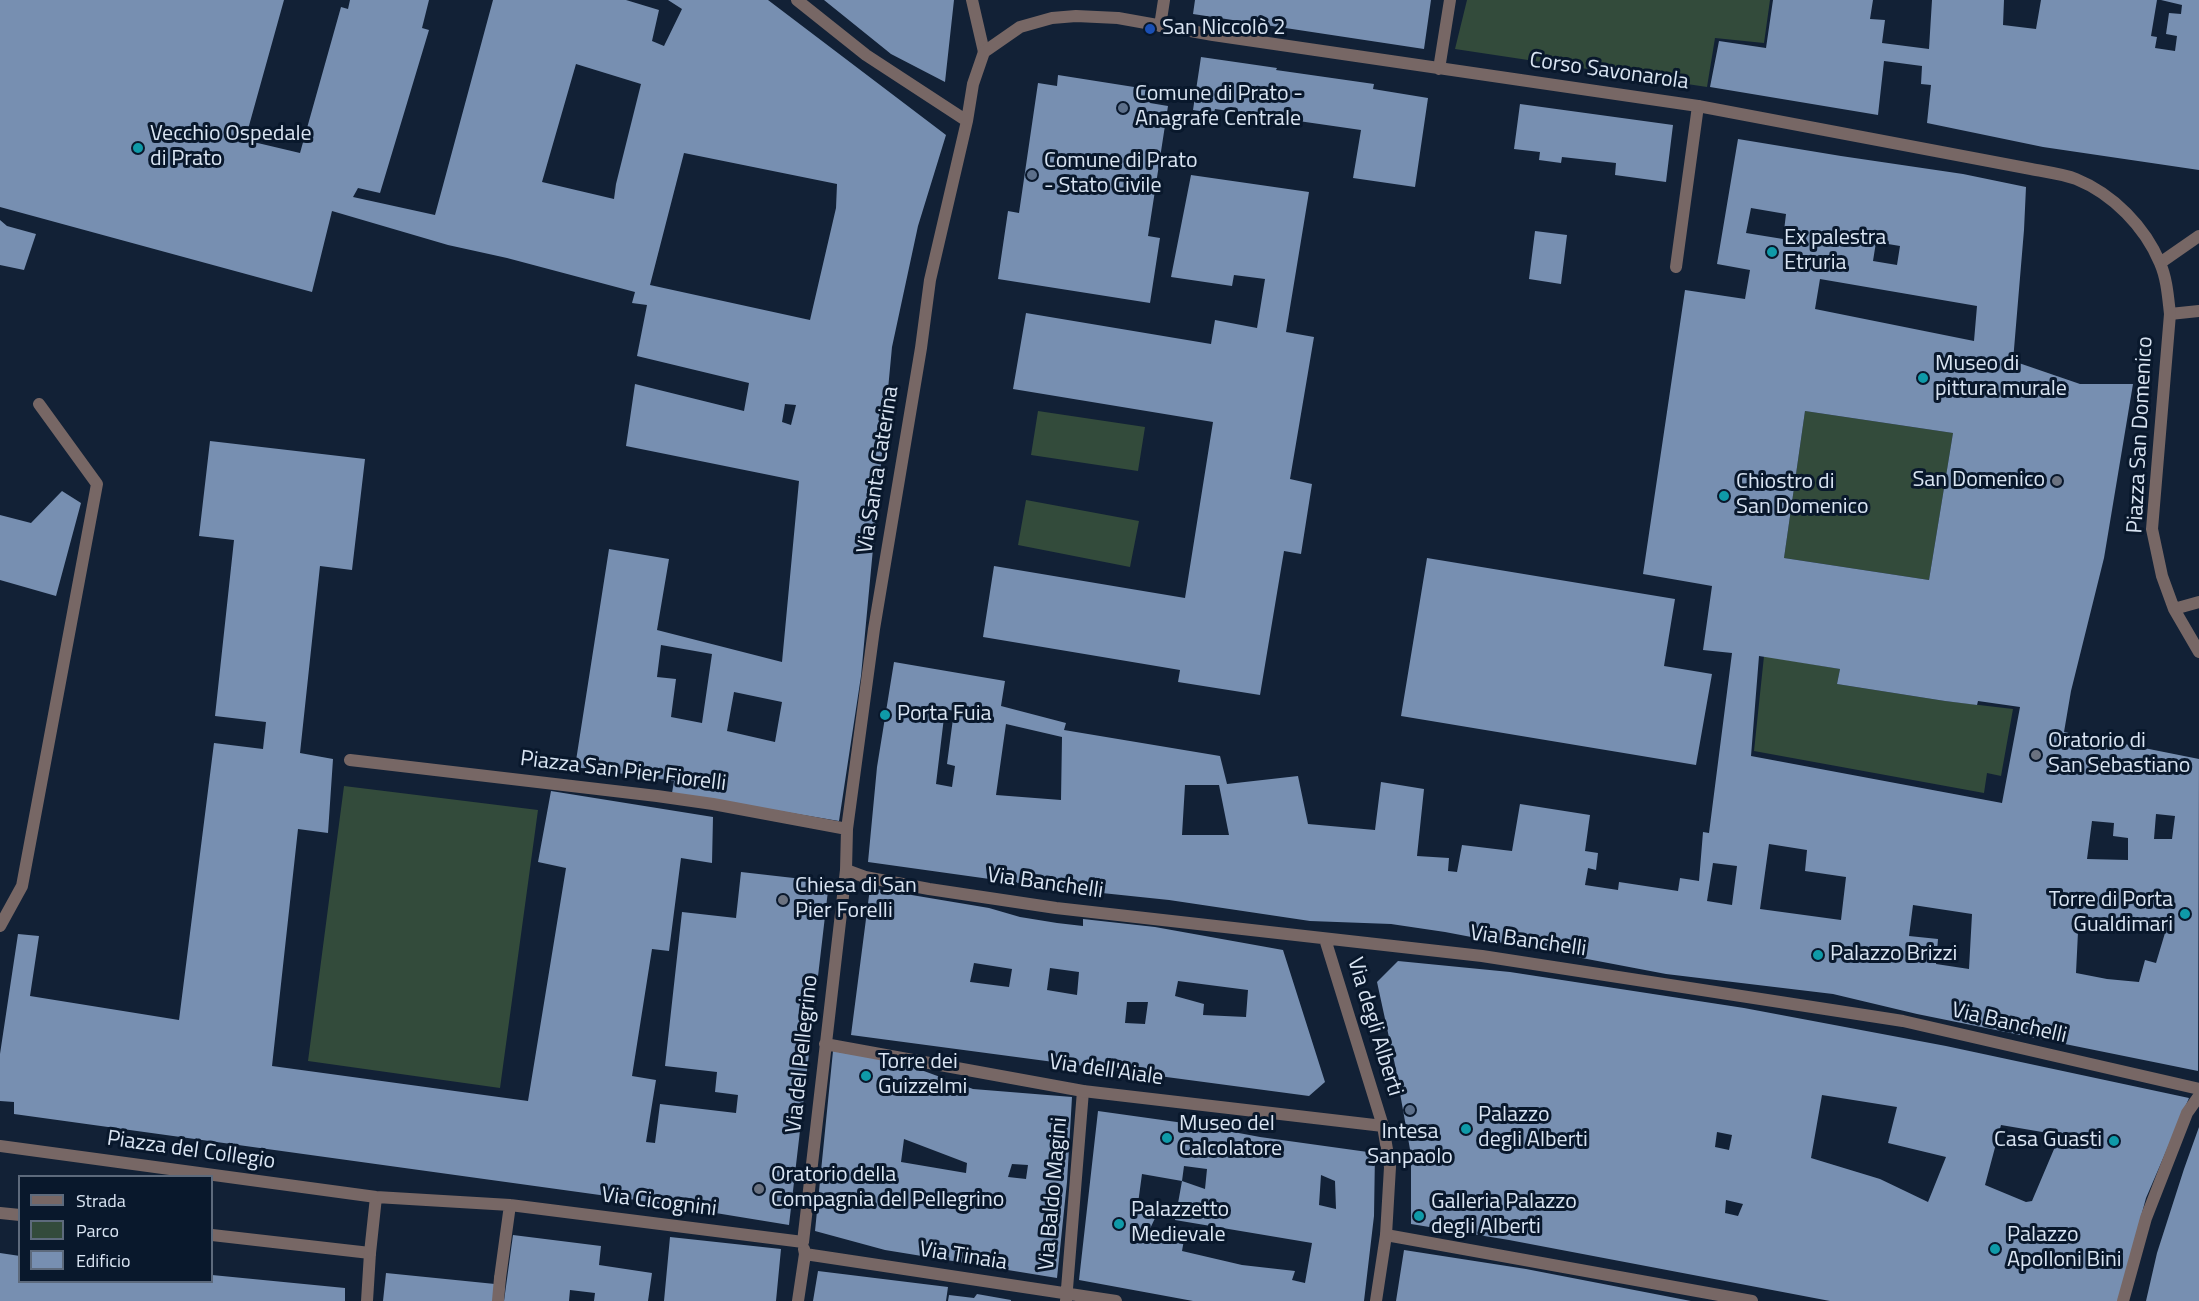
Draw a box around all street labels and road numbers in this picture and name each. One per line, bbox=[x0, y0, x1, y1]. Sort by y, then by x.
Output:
street label: Corso Savonarola bbox=[1528, 48, 1690, 96]
street label: Piazza San Domenico bbox=[2123, 336, 2159, 534]
street label: Via Santa Caterina bbox=[853, 385, 905, 555]
street label: Piazza San Pier Fiorelli bbox=[519, 746, 727, 798]
street label: Via Banchelli bbox=[985, 863, 1105, 905]
street label: Via Banchelli bbox=[1468, 921, 1588, 963]
street label: Via degli Alberti bbox=[1340, 955, 1408, 1099]
street label: Via del Pellegrino bbox=[782, 974, 824, 1134]
street label: Via Banchelli bbox=[1949, 998, 2069, 1050]
street label: Via dell'Aiale bbox=[1047, 1050, 1165, 1092]
street label: Via Baldo Magini bbox=[1034, 1116, 1074, 1272]
street label: Piazza del Collegio bbox=[105, 1126, 277, 1176]
street label: Via Cicognini bbox=[600, 1183, 718, 1223]
street label: Via Tinaia bbox=[917, 1237, 1009, 1277]

